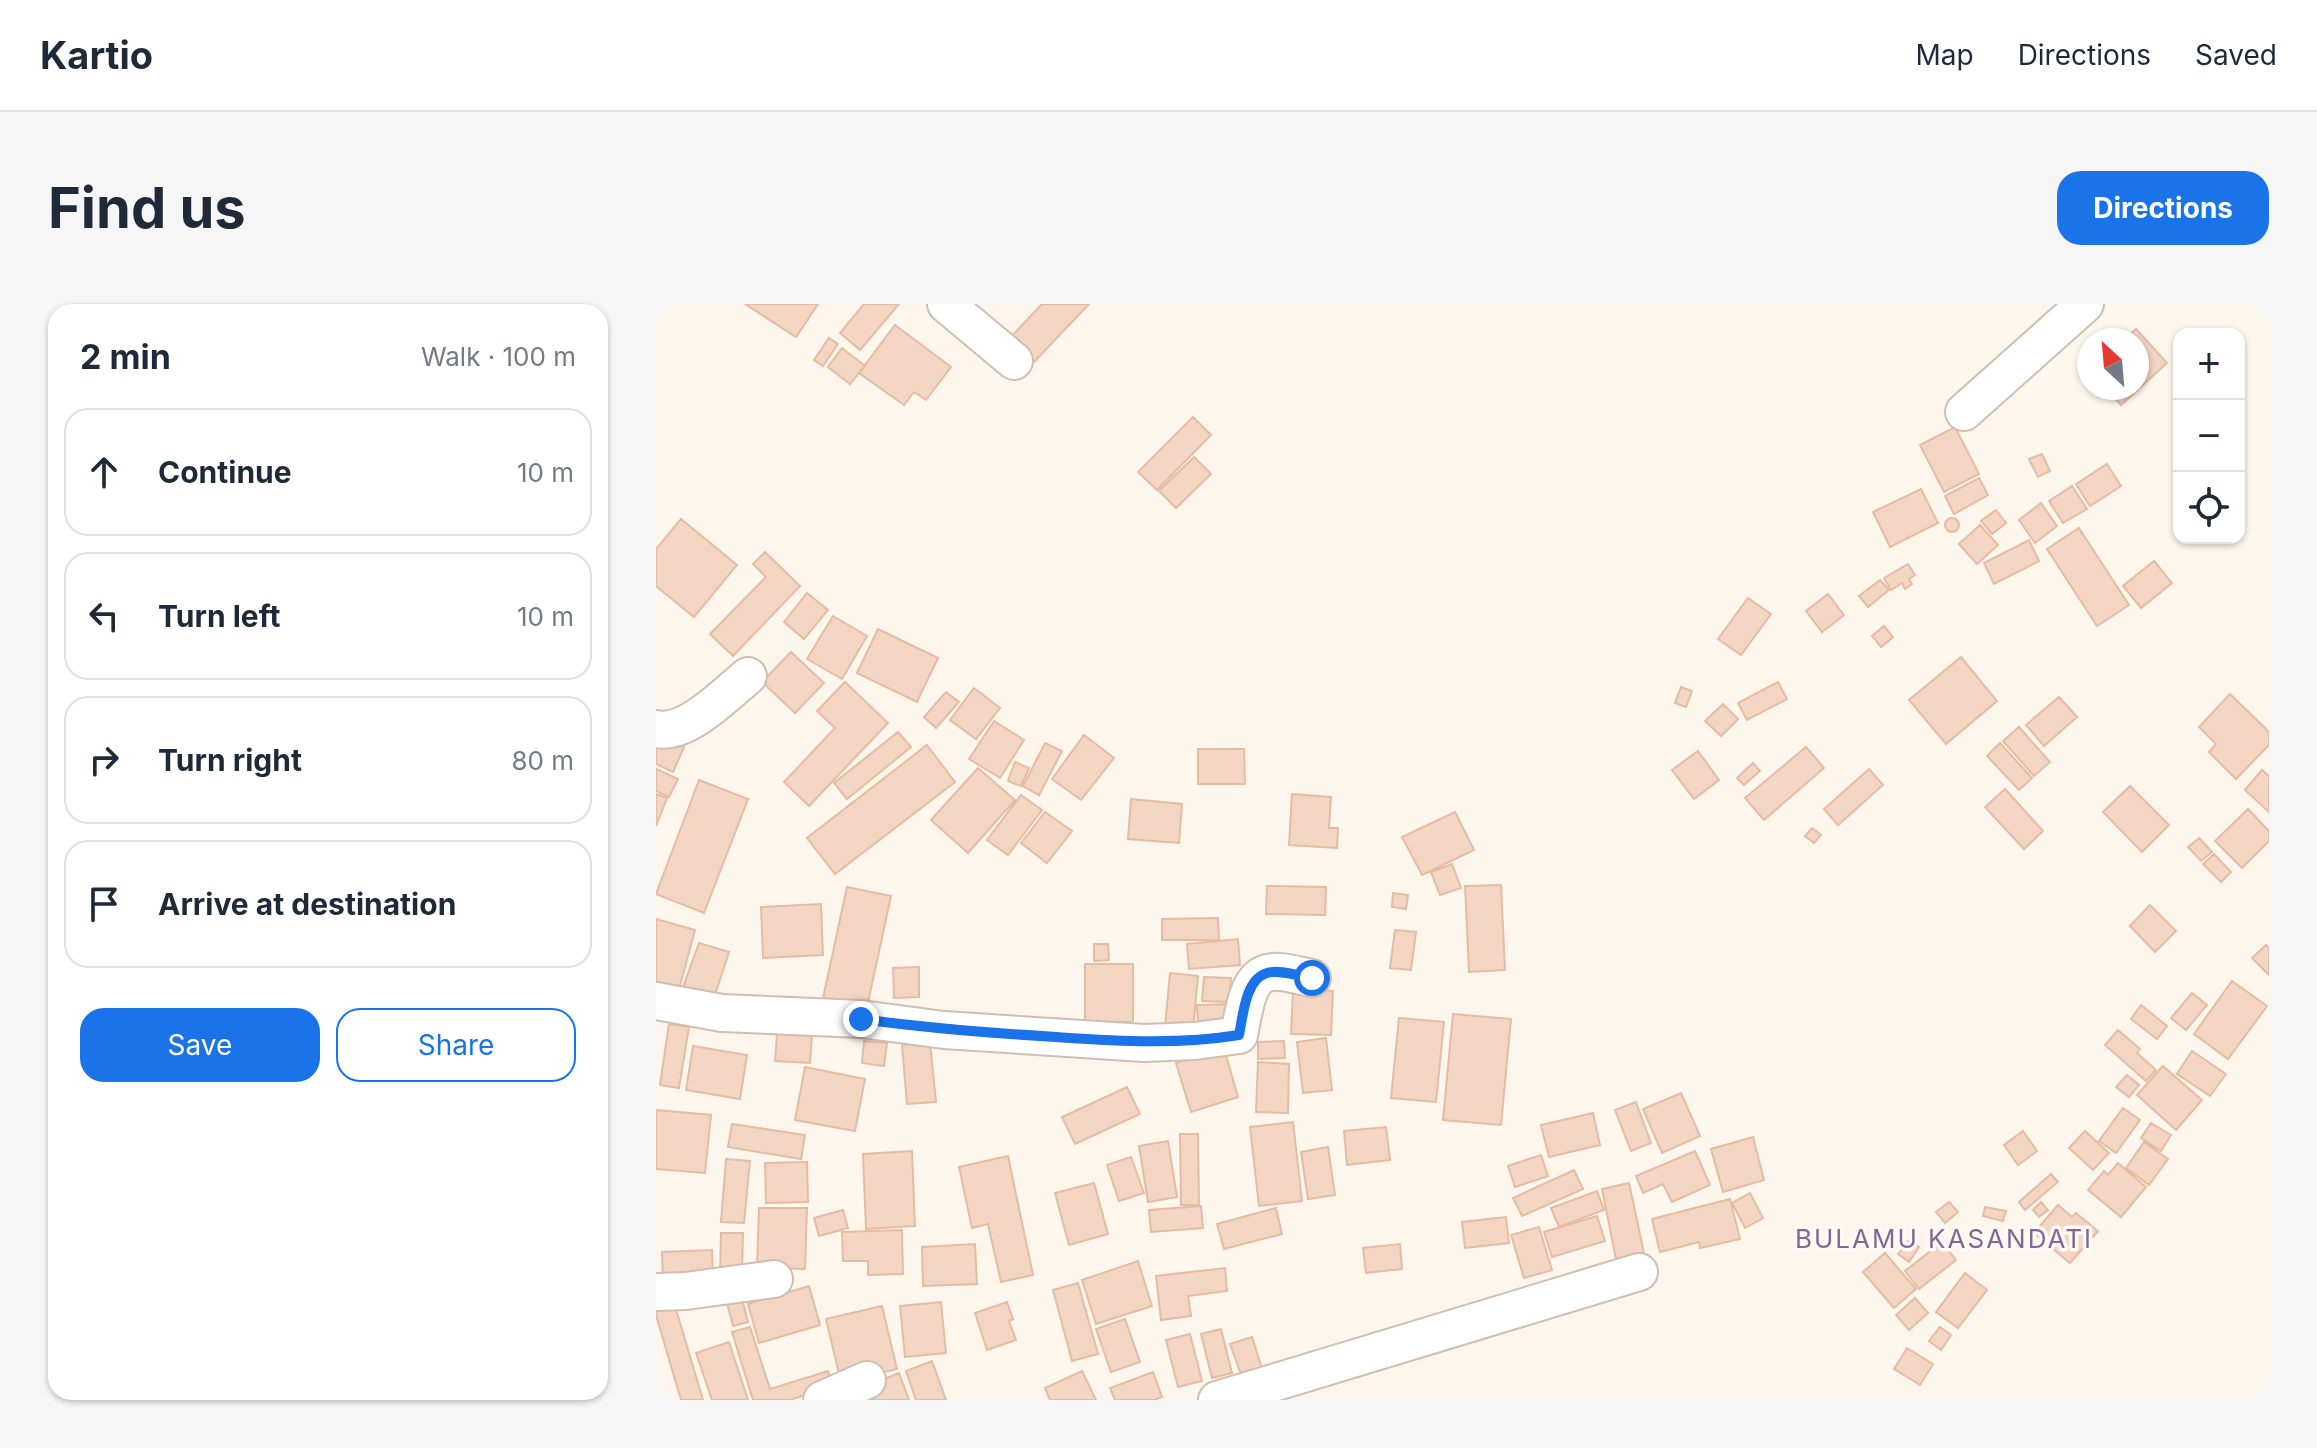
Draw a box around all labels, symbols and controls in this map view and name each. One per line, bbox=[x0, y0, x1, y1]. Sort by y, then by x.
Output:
text: Kartio bbox=[40, 32, 153, 78]
text: Map bbox=[1915, 38, 1974, 72]
text: Directions bbox=[2018, 38, 2151, 72]
text: Saved bbox=[2195, 38, 2277, 72]
button: Directions bbox=[2057, 171, 2269, 245]
text: Find us bbox=[48, 174, 246, 242]
north arrow bbox=[2077, 328, 2149, 400]
map controls bbox=[2173, 328, 2245, 544]
button: + bbox=[2173, 328, 2245, 400]
text: 2 min bbox=[80, 336, 171, 377]
text: Walk · 100 m bbox=[421, 341, 576, 372]
button: − bbox=[2173, 400, 2245, 472]
icon: ahead bbox=[82, 450, 126, 494]
text: Continue bbox=[158, 454, 292, 490]
text: 10 m bbox=[517, 457, 574, 488]
button: locate bbox=[2173, 472, 2245, 544]
icon: left bbox=[82, 594, 126, 638]
text: Turn left bbox=[158, 598, 280, 634]
text: 10 m bbox=[517, 601, 574, 632]
icon: right bbox=[82, 738, 126, 782]
text: Turn right bbox=[158, 742, 302, 778]
text: 80 m bbox=[511, 745, 574, 776]
icon: arrive bbox=[82, 882, 126, 926]
text: Arrive at destination bbox=[158, 886, 456, 922]
route start bbox=[1294, 960, 1330, 996]
route end bbox=[843, 1001, 879, 1037]
button: Save bbox=[80, 1008, 320, 1082]
button: Share bbox=[336, 1008, 576, 1082]
district label: BULAMU KASANDATI bbox=[1795, 1223, 2093, 1254]

